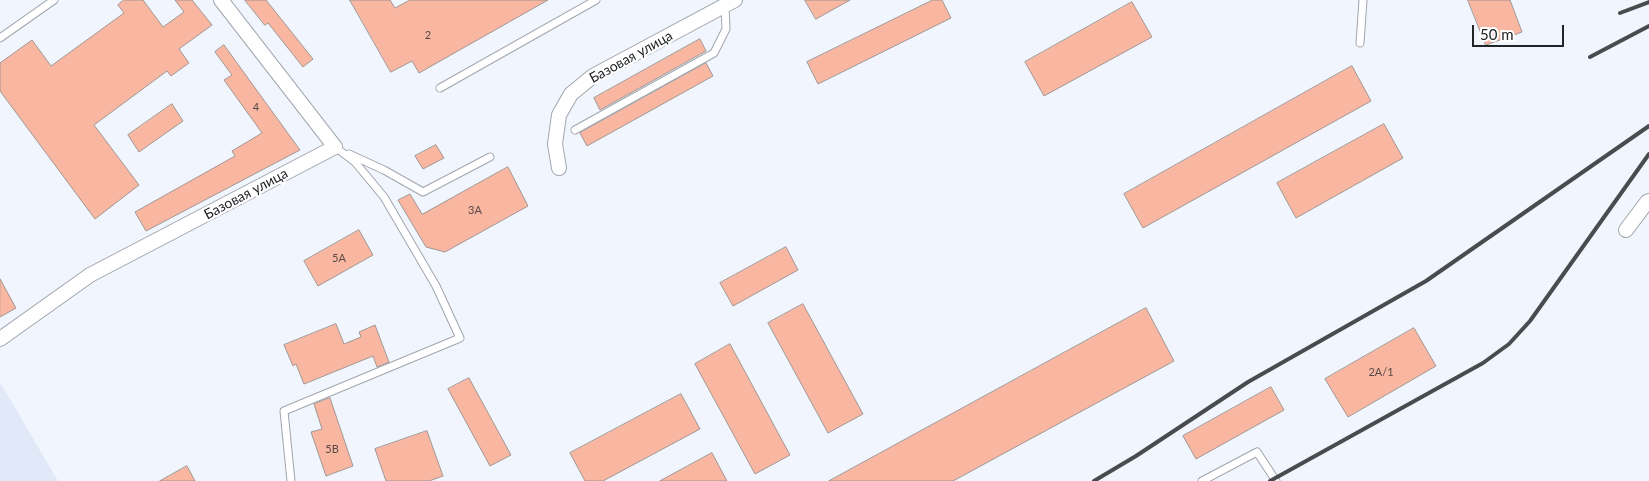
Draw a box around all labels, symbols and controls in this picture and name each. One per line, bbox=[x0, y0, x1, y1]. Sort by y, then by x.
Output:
scale bar bbox=[1474, 15, 1566, 47]
text: 50 m bbox=[1480, 25, 1514, 43]
street label: Базовая улица bbox=[586, 27, 676, 87]
house number: 2 bbox=[425, 28, 431, 42]
house number: 4 bbox=[253, 100, 259, 114]
street label: Базовая улица bbox=[201, 165, 291, 223]
house number: 3А bbox=[468, 203, 482, 217]
house number: 5А bbox=[332, 251, 346, 265]
house number: 2А/1 bbox=[1368, 365, 1394, 379]
house number: 5В bbox=[325, 442, 339, 456]

